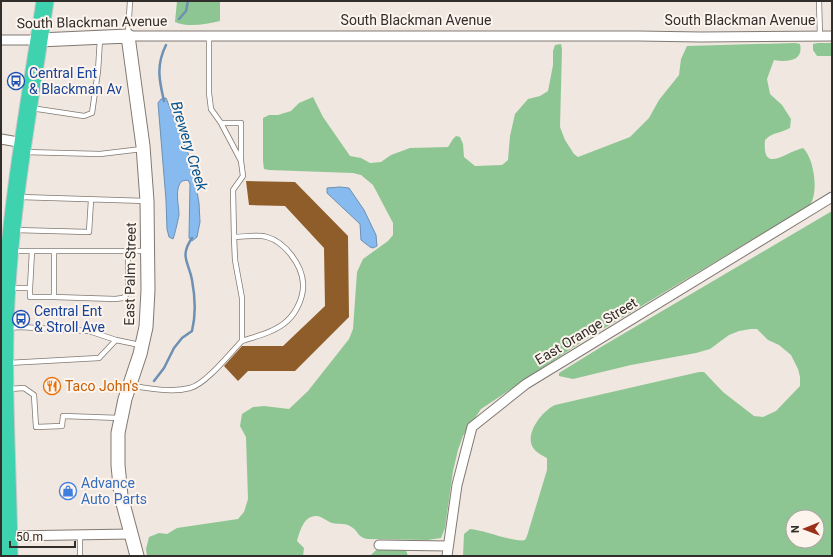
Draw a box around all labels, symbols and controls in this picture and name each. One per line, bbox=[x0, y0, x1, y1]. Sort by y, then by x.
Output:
street label: South Blackman Avenue bbox=[341, 12, 491, 28]
street label: South Blackman Avenue bbox=[665, 12, 815, 28]
street label: South Blackman Avenue bbox=[16, 13, 168, 31]
place label: Central Ent & Blackman Av bbox=[29, 65, 122, 97]
bus stop icon: Central Ent & Blackman Av bbox=[6, 71, 26, 91]
water label: Brewery Creek bbox=[167, 99, 211, 194]
street label: East Palm Street bbox=[121, 222, 139, 326]
street label: East Orange Street bbox=[532, 294, 640, 368]
place label: Central Ent & Stroll Ave bbox=[34, 303, 105, 335]
bus stop icon: Central Ent & Stroll Ave bbox=[11, 309, 31, 329]
restaurant icon: Taco John's bbox=[42, 376, 62, 396]
place label: Taco John's bbox=[65, 378, 139, 394]
place label: Advance Auto Parts bbox=[81, 475, 147, 507]
shop icon: Advance Auto Parts bbox=[58, 481, 78, 501]
north arrow bbox=[785, 509, 825, 549]
scale bar bbox=[10, 523, 75, 549]
text: N bbox=[789, 525, 802, 533]
text: 50 m bbox=[16, 530, 43, 544]

